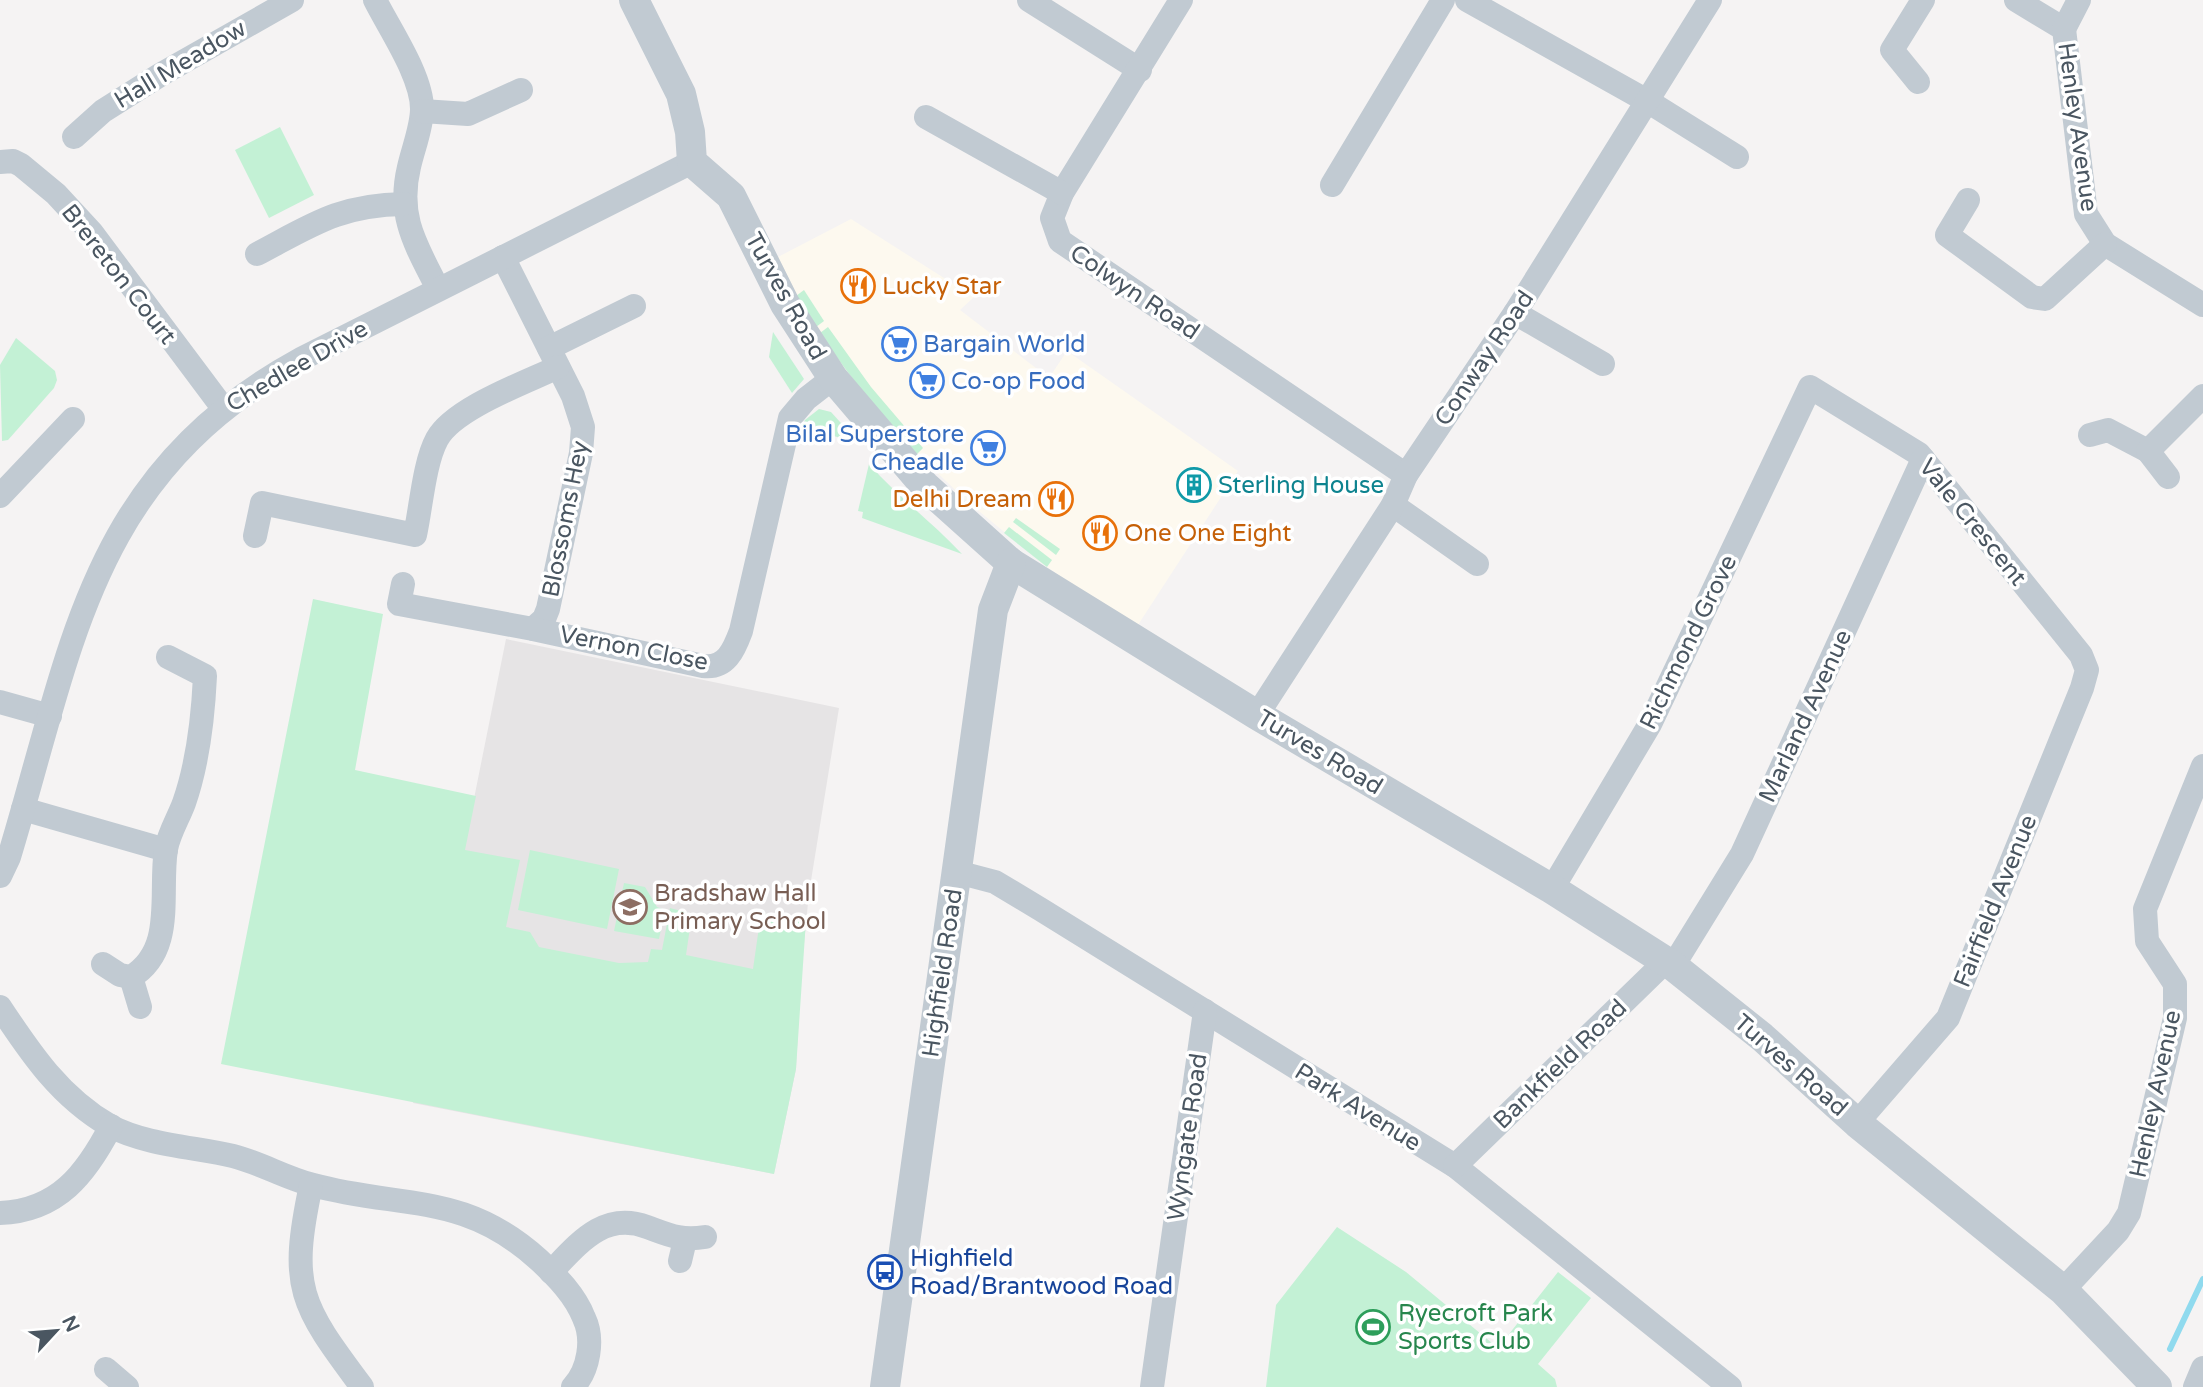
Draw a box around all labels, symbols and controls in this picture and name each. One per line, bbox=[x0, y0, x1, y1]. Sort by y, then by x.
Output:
street label: Hall Meadow bbox=[109, 14, 251, 115]
street label: Henley Avenue bbox=[2051, 41, 2104, 213]
street label: Brereton Court bbox=[55, 199, 182, 350]
street label: Turves Road bbox=[739, 227, 832, 365]
street label: Colwyn Road bbox=[1064, 238, 1205, 346]
restaurant icon: Lucky Star bbox=[839, 267, 877, 305]
place label: Lucky Star bbox=[882, 272, 1002, 301]
street label: Conway Road bbox=[1429, 285, 1540, 431]
street label: Chedlee Drive bbox=[221, 314, 373, 419]
supermarket icon: Bargain World bbox=[880, 325, 918, 363]
place label: Bargain World bbox=[923, 330, 1086, 359]
supermarket icon: Co-op Food bbox=[908, 362, 946, 400]
place label: Co-op Food bbox=[951, 367, 1086, 396]
place label: Bilal Superstore Cheadle bbox=[785, 420, 964, 477]
supermarket icon: Bilal Superstore Cheadle bbox=[969, 429, 1007, 467]
street label: Blossoms Hey bbox=[536, 438, 595, 600]
street label: Vale Crescent bbox=[1913, 453, 2033, 592]
building icon: Sterling House bbox=[1175, 466, 1213, 504]
place label: Sterling House bbox=[1218, 471, 1384, 500]
restaurant icon: Delhi Dream bbox=[1037, 480, 1075, 518]
place label: Delhi Dream bbox=[892, 485, 1032, 514]
restaurant icon: One One Eight bbox=[1081, 514, 1119, 552]
place label: One One Eight bbox=[1124, 519, 1291, 548]
street label: Richmond Grove bbox=[1634, 550, 1743, 734]
street label: Vernon Close bbox=[557, 620, 711, 677]
street label: Marland Avenue bbox=[1753, 625, 1858, 807]
street label: Turves Road bbox=[1252, 704, 1388, 801]
street label: Fairfield Avenue bbox=[1948, 811, 2043, 992]
place label: Bradshaw Hall Primary School bbox=[654, 879, 826, 936]
street label: Highfield Road bbox=[916, 887, 969, 1059]
school or university icon: Bradshaw Hall Primary School bbox=[611, 888, 649, 926]
street label: Bankfield Road bbox=[1488, 993, 1633, 1135]
street label: Turves Road bbox=[1728, 1008, 1853, 1123]
street label: Henley Avenue bbox=[2124, 1008, 2187, 1180]
street label: Wyngate Road bbox=[1161, 1051, 1214, 1223]
street label: Park Avenue bbox=[1289, 1057, 1426, 1158]
place label: Highfield Road/Brantwood Road bbox=[910, 1244, 1173, 1301]
bus stop icon: Highfield Road/Brantwood Road bbox=[866, 1253, 904, 1291]
north arrow bbox=[21, 1296, 91, 1366]
place label: Ryecroft Park Sports Club bbox=[1398, 1299, 1553, 1356]
sports icon: Ryecroft Park Sports Club bbox=[1354, 1308, 1392, 1346]
text: N bbox=[57, 1312, 84, 1336]

